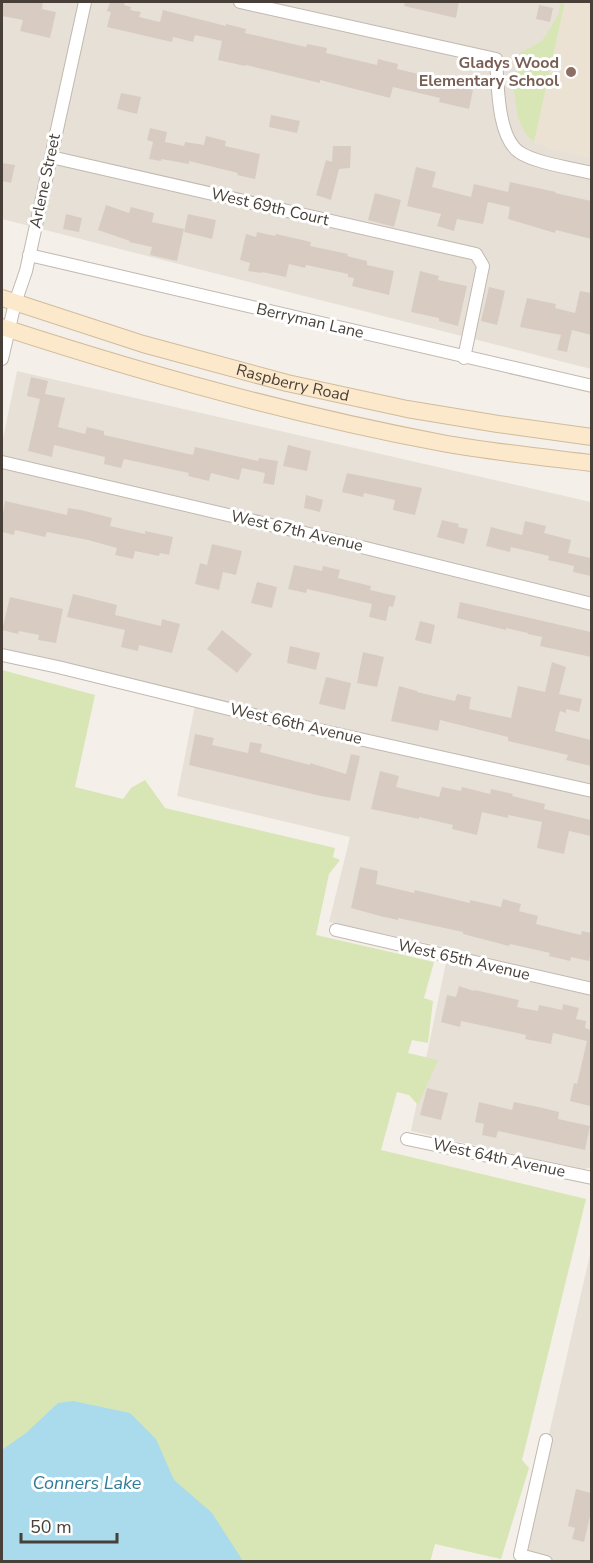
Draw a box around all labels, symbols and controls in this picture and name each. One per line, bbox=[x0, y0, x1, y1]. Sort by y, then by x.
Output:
place label: Gladys Wood Elementary School bbox=[419, 52, 559, 92]
marker: Gladys Wood Elementary School bbox=[564, 65, 578, 79]
street label: Arlene Street bbox=[24, 131, 66, 230]
street label: West 69th Court bbox=[209, 183, 331, 231]
street label: Berryman Lane bbox=[254, 298, 366, 344]
street label: Raspberry Road bbox=[234, 359, 351, 407]
street label: West 67th Avenue bbox=[229, 505, 365, 557]
street label: West 66th Avenue bbox=[228, 698, 364, 750]
street label: West 65th Avenue bbox=[396, 934, 532, 986]
street label: West 64th Avenue bbox=[431, 1133, 567, 1183]
water label: Conners Lake bbox=[33, 1471, 142, 1495]
scale bar bbox=[21, 1506, 117, 1544]
text: 50 m bbox=[30, 1515, 72, 1539]

